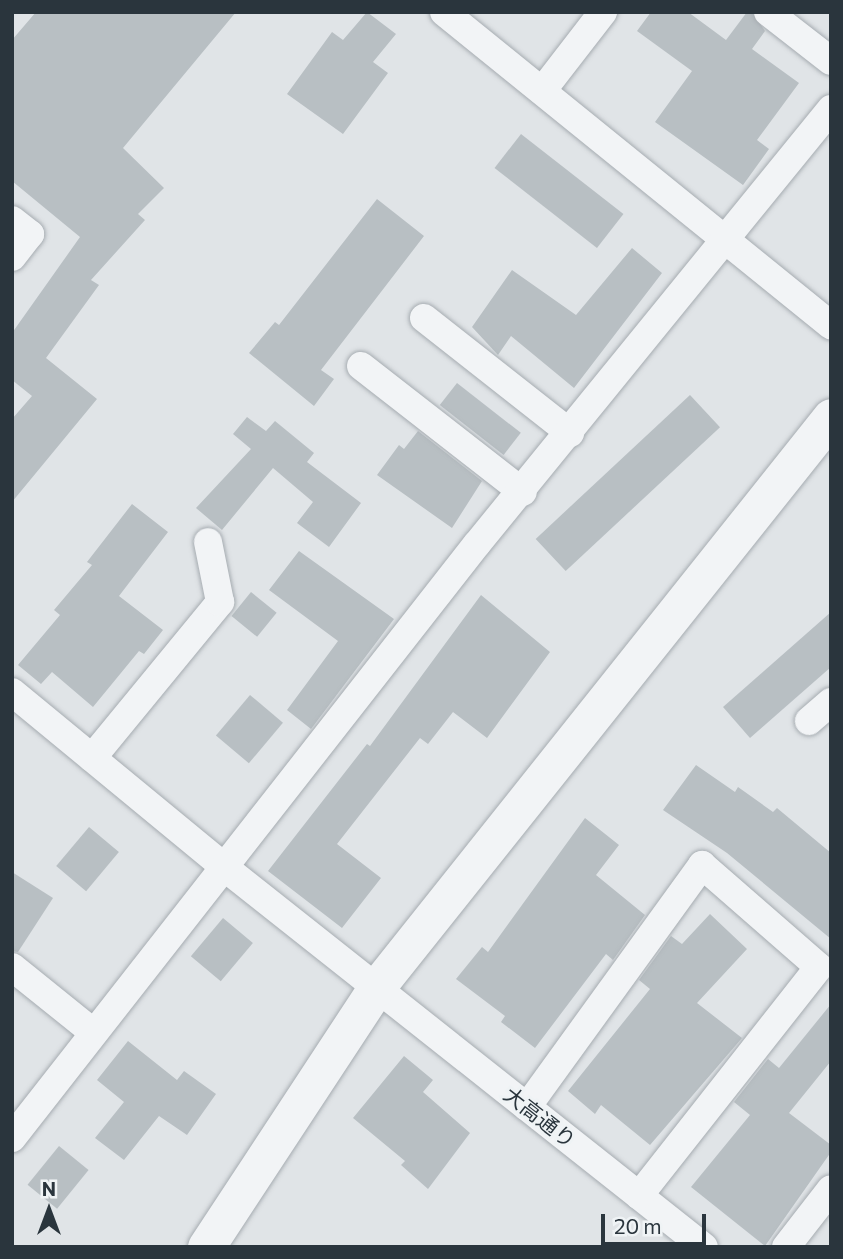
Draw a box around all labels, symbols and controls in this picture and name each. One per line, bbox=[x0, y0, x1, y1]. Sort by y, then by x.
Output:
street label: 大高通り bbox=[499, 1081, 581, 1153]
north arrow bbox=[14, 1175, 84, 1245]
text: N bbox=[42, 1177, 56, 1200]
scale bar bbox=[605, 1200, 710, 1244]
text: 20 m bbox=[614, 1213, 662, 1238]

